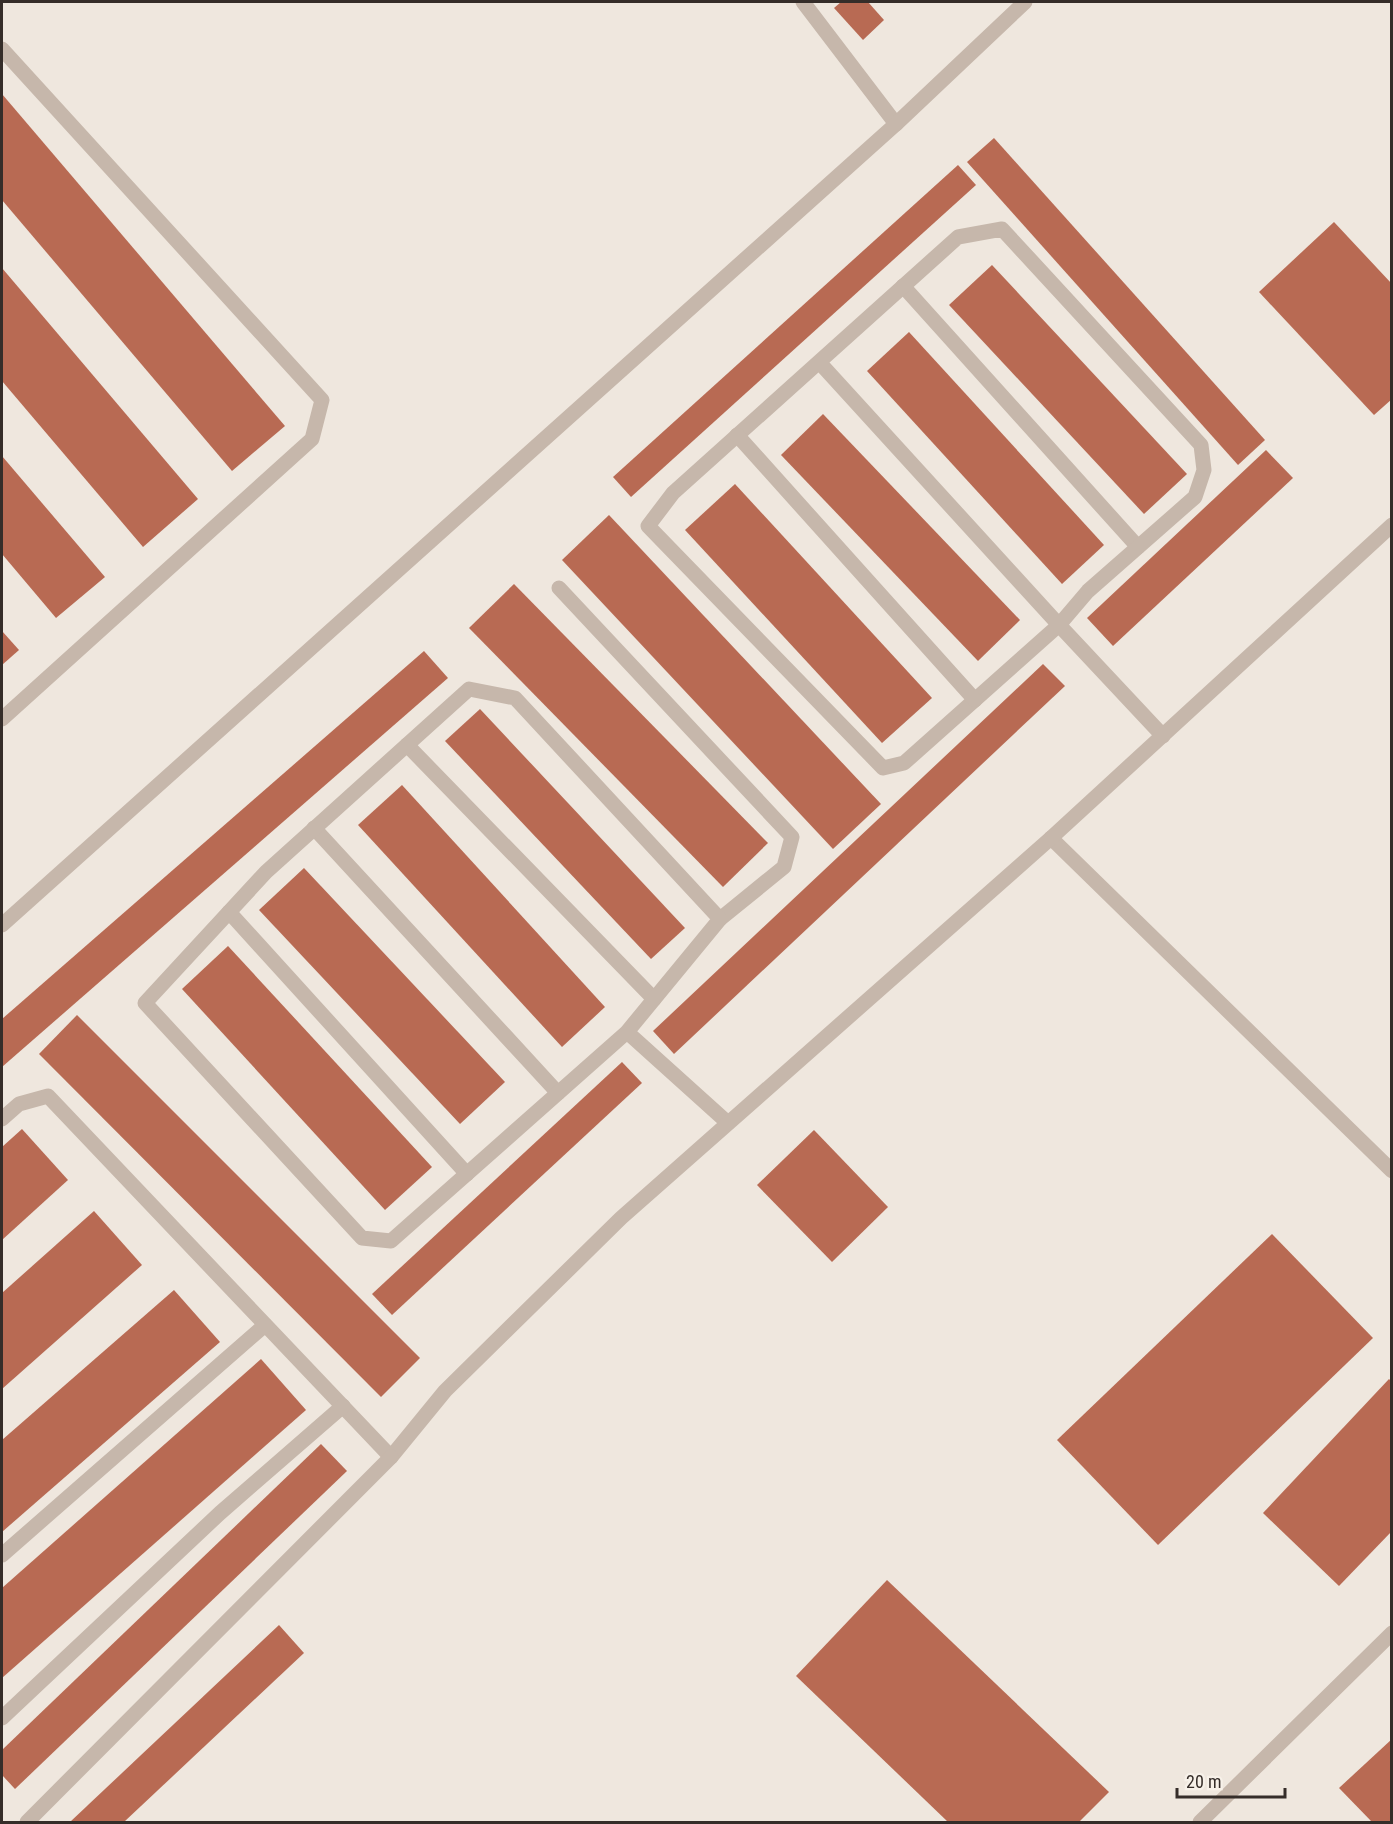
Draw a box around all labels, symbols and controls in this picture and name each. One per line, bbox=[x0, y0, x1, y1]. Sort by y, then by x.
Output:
scale bar bbox=[1177, 1761, 1285, 1799]
text: 20 m bbox=[1186, 1771, 1221, 1792]

